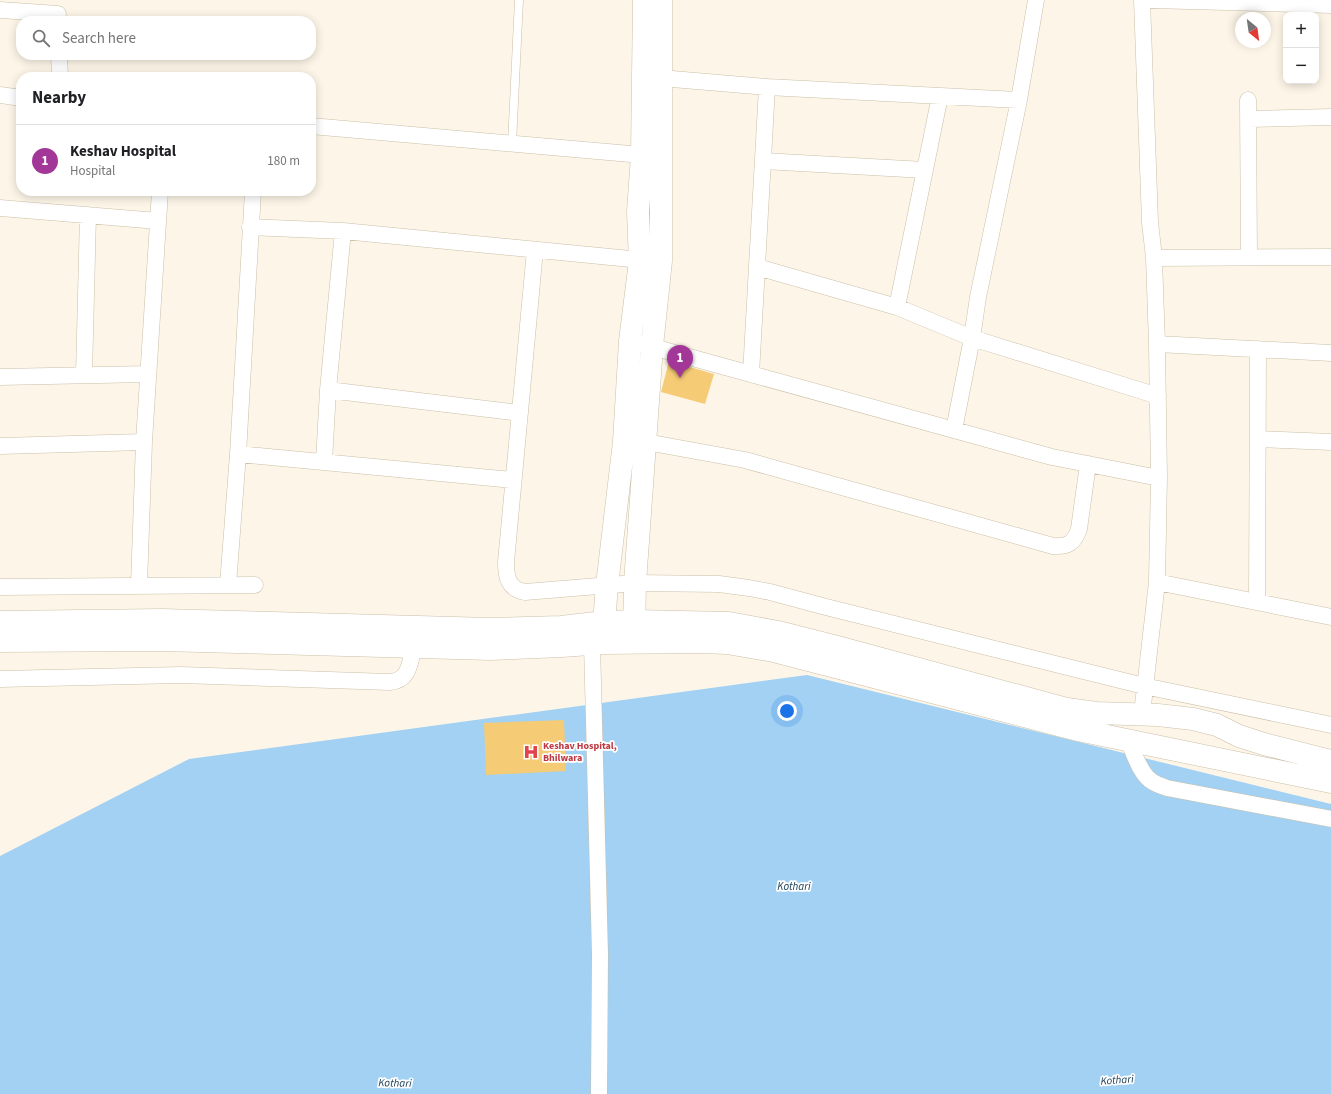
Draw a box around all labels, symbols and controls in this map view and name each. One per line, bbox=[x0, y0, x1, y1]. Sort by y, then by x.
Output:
north arrow bbox=[1235, 12, 1271, 48]
map controls bbox=[1283, 12, 1319, 84]
button: + bbox=[1283, 12, 1319, 48]
search box bbox=[16, 16, 316, 60]
icon: search bbox=[30, 27, 52, 49]
text: Search here bbox=[62, 28, 136, 49]
button: − bbox=[1283, 48, 1319, 84]
text: Nearby bbox=[32, 86, 86, 110]
text: Keshav Hospital bbox=[70, 141, 176, 162]
text: 1 bbox=[42, 152, 48, 170]
text: 180 m bbox=[267, 152, 300, 170]
text: Hospital bbox=[70, 162, 115, 180]
pin: 1 bbox=[667, 345, 693, 378]
your location bbox=[777, 701, 797, 721]
place label: Keshav Hospital, Bhilwara bbox=[543, 739, 617, 765]
hospital icon: Keshav Hospital, Bhilwara bbox=[522, 743, 540, 761]
water label: Kothari bbox=[777, 879, 811, 894]
water label: Kothari bbox=[1100, 1071, 1135, 1089]
water label: Kothari bbox=[378, 1075, 412, 1091]

